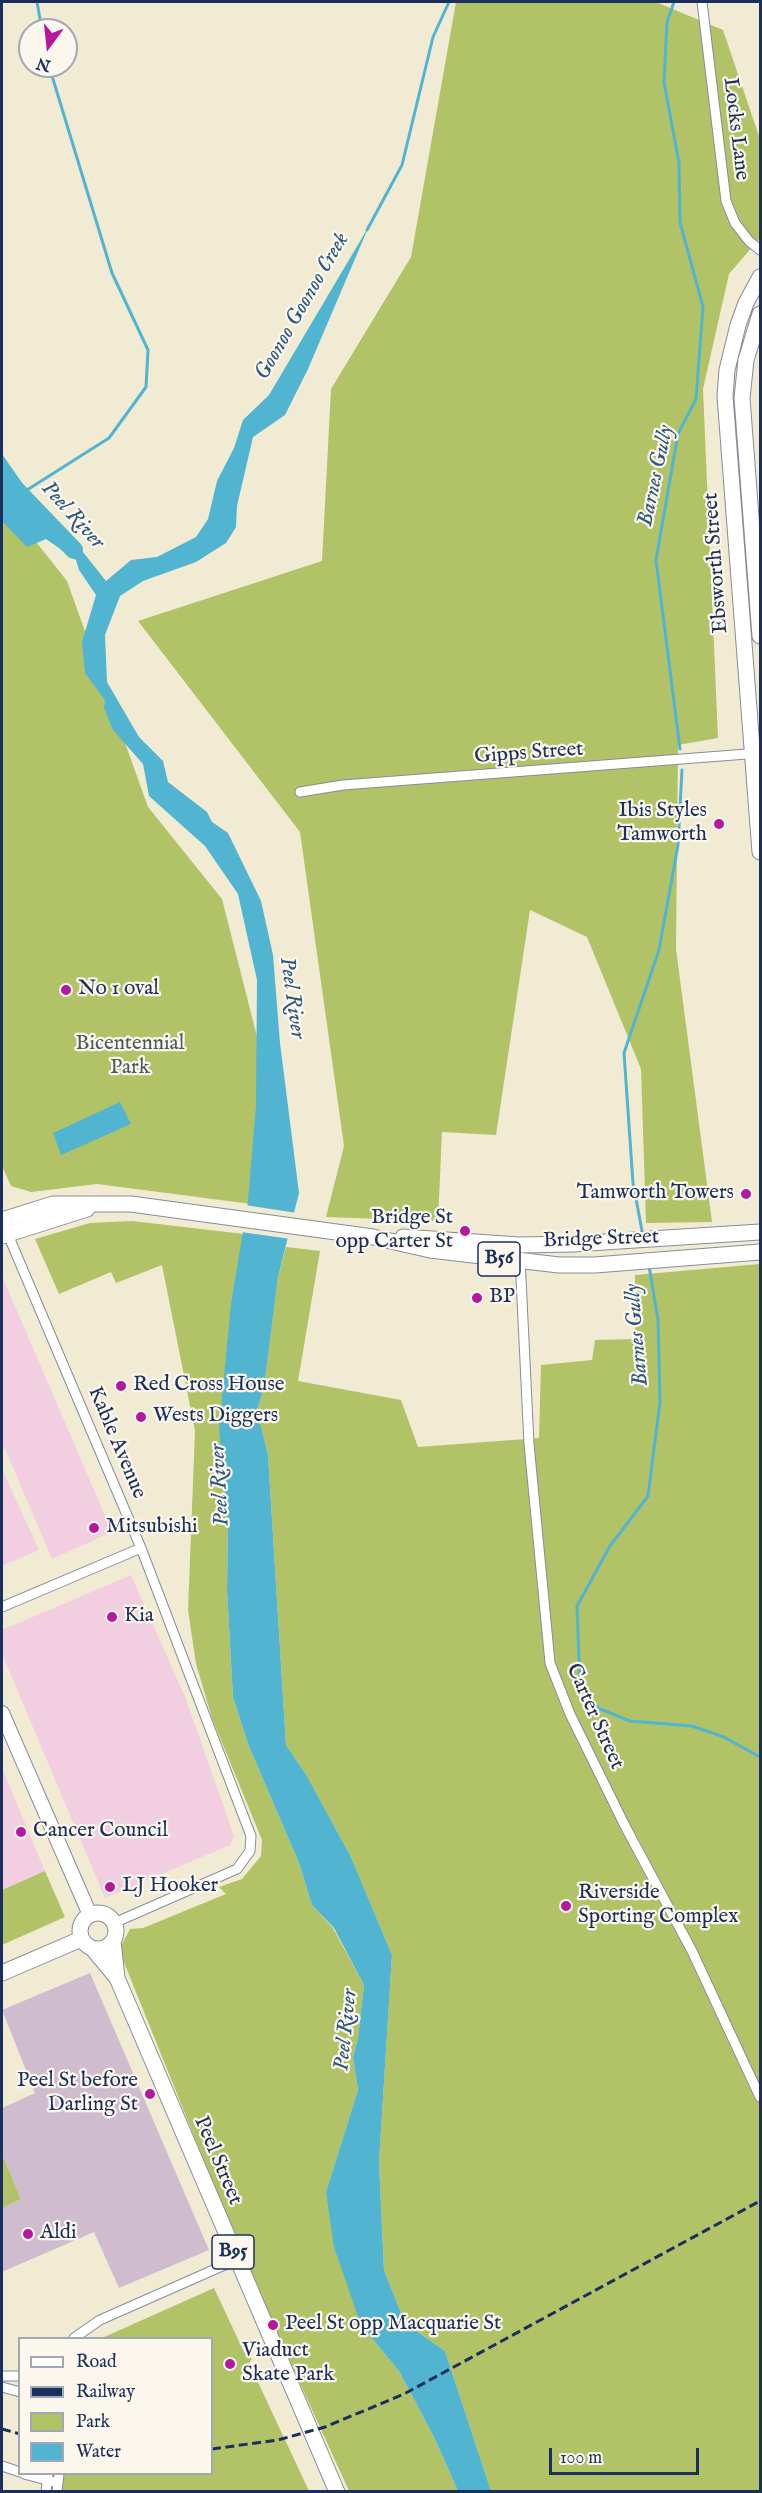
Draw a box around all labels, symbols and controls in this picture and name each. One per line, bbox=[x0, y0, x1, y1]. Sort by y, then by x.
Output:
north arrow bbox=[18, 18, 78, 78]
text: N bbox=[35, 52, 53, 75]
street label: Locks Lane bbox=[716, 76, 754, 182]
water label: Goonoo Goonoo Creek bbox=[250, 229, 356, 385]
water label: Barnes Gully bbox=[633, 423, 681, 529]
water label: Peel River bbox=[35, 477, 109, 555]
street label: Ebsworth Street bbox=[700, 492, 734, 634]
street label: Gipps Street bbox=[474, 738, 584, 770]
place label: Ibis Styles Tamworth bbox=[617, 799, 707, 849]
marker: Ibis Styles Tamworth bbox=[712, 817, 726, 831]
water label: Peel River bbox=[272, 955, 310, 1041]
place label: No 1 oval bbox=[78, 977, 159, 1003]
marker: No 1 oval bbox=[59, 983, 73, 997]
park label: Bicentennial Park bbox=[76, 1032, 184, 1082]
place label: Tamworth Towers bbox=[577, 1181, 734, 1207]
marker: Tamworth Towers bbox=[739, 1187, 753, 1201]
place label: Bridge St opp Carter St bbox=[335, 1206, 453, 1256]
marker: Bridge St opp Carter St bbox=[458, 1224, 472, 1238]
street label: Bridge Street bbox=[543, 1225, 659, 1255]
road number: B56 bbox=[478, 1242, 520, 1276]
water label: Barnes Gully bbox=[620, 1283, 656, 1387]
place label: BP bbox=[489, 1285, 515, 1311]
marker: BP bbox=[470, 1291, 484, 1305]
place label: Red Cross House bbox=[133, 1373, 284, 1399]
marker: Red Cross House bbox=[114, 1379, 128, 1393]
street label: Kable Avenue bbox=[81, 1383, 151, 1503]
place label: Wests Diggers bbox=[153, 1404, 278, 1430]
marker: Wests Diggers bbox=[134, 1410, 148, 1424]
water label: Peel River bbox=[206, 1443, 236, 1527]
place label: Mitsubishi bbox=[106, 1515, 198, 1541]
marker: Mitsubishi bbox=[87, 1521, 101, 1535]
place label: Kia bbox=[124, 1604, 154, 1630]
marker: Kia bbox=[105, 1610, 119, 1624]
street label: Carter Street bbox=[559, 1660, 629, 1774]
place label: Cancer Council bbox=[33, 1819, 168, 1845]
marker: Cancer Council bbox=[14, 1825, 28, 1839]
place label: LJ Hooker bbox=[122, 1874, 218, 1900]
marker: LJ Hooker bbox=[103, 1880, 117, 1894]
place label: Riverside Sporting Complex bbox=[578, 1881, 738, 1931]
marker: Riverside Sporting Complex bbox=[559, 1899, 573, 1913]
water label: Peel River bbox=[330, 1988, 364, 2072]
place label: Peel St before Darling St bbox=[17, 2069, 138, 2119]
marker: Peel St before Darling St bbox=[143, 2087, 157, 2101]
street label: Peel Street bbox=[187, 2113, 247, 2209]
place label: Aldi bbox=[40, 2221, 77, 2247]
marker: Aldi bbox=[21, 2227, 35, 2241]
road number: B95 bbox=[212, 2235, 254, 2269]
place label: Peel St opp Macquarie St bbox=[285, 2312, 501, 2338]
marker: Peel St opp Macquarie St bbox=[266, 2318, 280, 2332]
legend bbox=[18, 2337, 213, 2475]
place label: Viaduct Skate Park bbox=[242, 2339, 334, 2389]
text: Road bbox=[76, 2351, 117, 2374]
marker: Viaduct Skate Park bbox=[223, 2357, 237, 2371]
text: Railway bbox=[76, 2381, 135, 2404]
text: Park bbox=[76, 2411, 110, 2434]
scale bar bbox=[552, 2436, 702, 2474]
text: Water bbox=[76, 2441, 121, 2464]
text: 100 m bbox=[560, 2447, 602, 2470]

